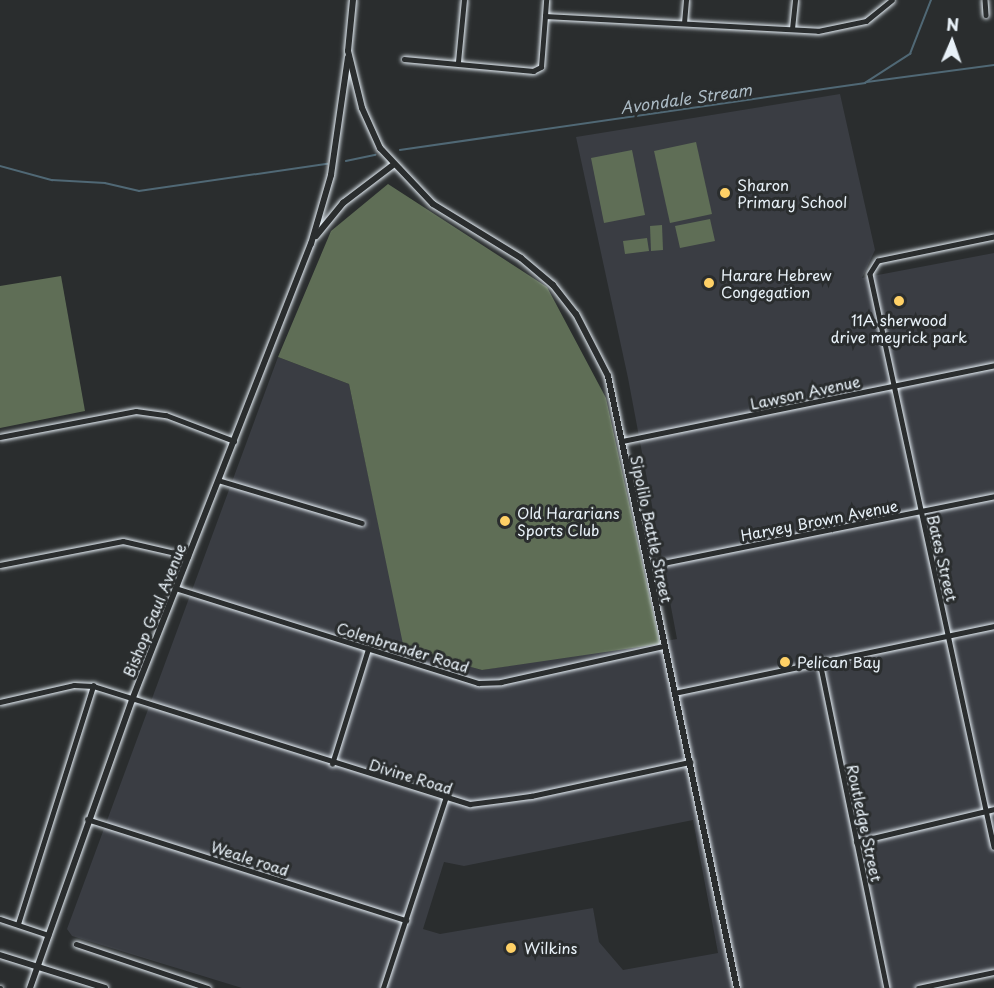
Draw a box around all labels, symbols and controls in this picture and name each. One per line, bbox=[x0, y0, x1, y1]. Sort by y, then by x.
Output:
north arrow bbox=[922, 12, 982, 72]
text: N bbox=[946, 12, 959, 36]
water label: Avondale Stream bbox=[619, 79, 753, 117]
place label: Sharon Primary School bbox=[737, 175, 848, 210]
marker: Sharon Primary School bbox=[718, 186, 732, 200]
place label: Harare Hebrew Congegation bbox=[721, 265, 831, 300]
marker: Harare Hebrew Congegation bbox=[702, 276, 716, 290]
marker: 11A sherwood drive meyrick park bbox=[892, 294, 906, 308]
place label: 11A sherwood drive meyrick park bbox=[831, 310, 967, 345]
street label: Lawson Avenue bbox=[749, 372, 861, 412]
street label: Sipolilo Battle Street bbox=[628, 453, 676, 605]
street label: Harvey Brown Avenue bbox=[739, 496, 899, 544]
place label: Old Hararians Sports Club bbox=[517, 503, 621, 538]
street label: Bates Street bbox=[924, 512, 962, 604]
marker: Old Hararians Sports Club bbox=[498, 514, 512, 528]
street label: Bishop Gaul Avenue bbox=[119, 540, 189, 680]
street label: Colenbrander Road bbox=[334, 618, 472, 676]
place label: Pelican Bay bbox=[797, 653, 880, 671]
marker: Pelican Bay bbox=[778, 655, 792, 669]
street label: Divine Road bbox=[367, 755, 455, 797]
street label: Routledge Street bbox=[844, 763, 886, 883]
street label: Weale road bbox=[208, 837, 292, 879]
marker: Wilkins bbox=[502, 939, 520, 957]
place label: Wilkins bbox=[524, 939, 577, 957]

